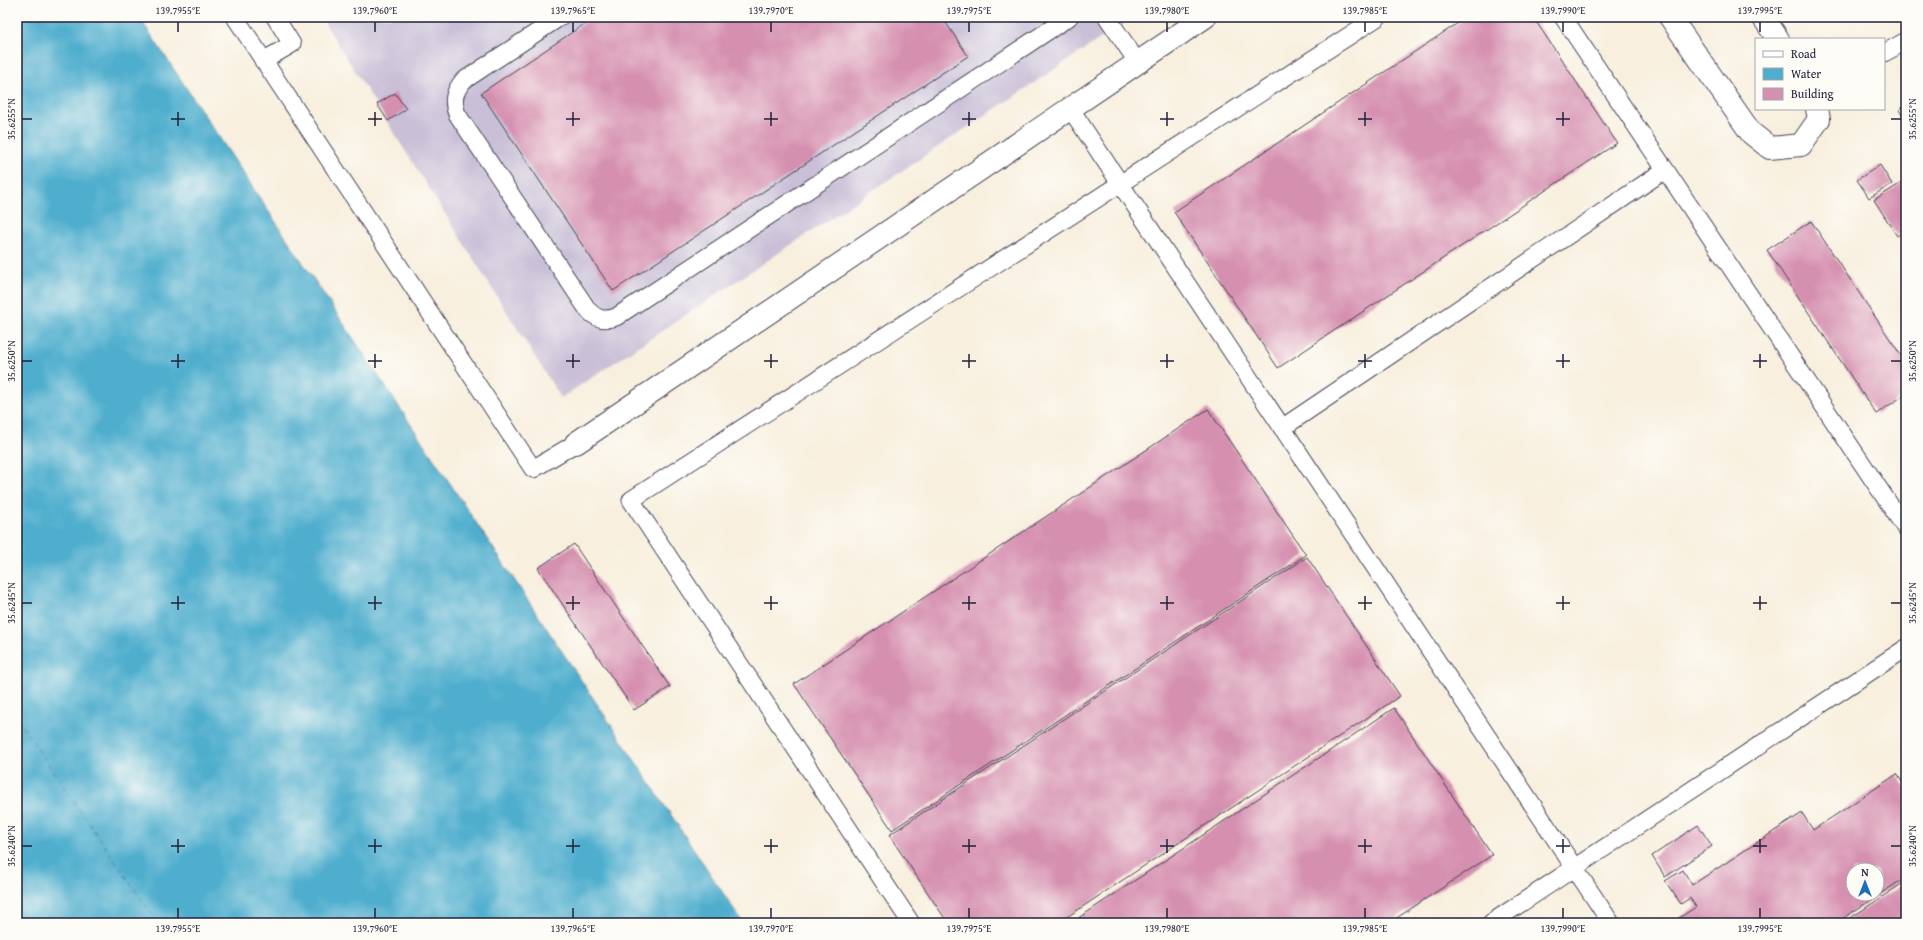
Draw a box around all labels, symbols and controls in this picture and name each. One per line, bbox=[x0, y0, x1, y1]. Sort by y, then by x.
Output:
text: 139.7955°E bbox=[156, 3, 200, 18]
text: 139.7960°E bbox=[353, 3, 397, 18]
text: 139.7965°E bbox=[551, 3, 595, 18]
text: 139.7970°E bbox=[749, 3, 793, 18]
text: 139.7975°E bbox=[947, 3, 991, 18]
text: 139.7980°E bbox=[1145, 3, 1189, 18]
text: 139.7985°E bbox=[1343, 3, 1387, 18]
text: 139.7990°E bbox=[1541, 3, 1585, 18]
text: 139.7995°E bbox=[1738, 3, 1782, 18]
legend bbox=[1755, 38, 1885, 110]
text: Road bbox=[1791, 45, 1817, 62]
text: Water bbox=[1791, 65, 1821, 82]
text: Building bbox=[1791, 85, 1834, 102]
text: 35.6255°N bbox=[4, 98, 19, 140]
text: 35.6255°N bbox=[1905, 98, 1920, 140]
text: 35.6250°N bbox=[4, 340, 19, 382]
text: 35.6250°N bbox=[1905, 340, 1920, 382]
text: 35.6245°N bbox=[4, 582, 19, 624]
text: 35.6245°N bbox=[1905, 582, 1920, 624]
text: 35.6240°N bbox=[4, 825, 19, 867]
text: 35.6240°N bbox=[1905, 825, 1920, 867]
north arrow bbox=[1845, 862, 1885, 902]
text: N bbox=[1861, 864, 1869, 880]
text: 139.7955°E bbox=[156, 921, 200, 936]
text: 139.7960°E bbox=[353, 921, 397, 936]
text: 139.7965°E bbox=[551, 921, 595, 936]
text: 139.7970°E bbox=[749, 921, 793, 936]
text: 139.7975°E bbox=[947, 921, 991, 936]
text: 139.7980°E bbox=[1145, 921, 1189, 936]
text: 139.7985°E bbox=[1343, 921, 1387, 936]
text: 139.7990°E bbox=[1541, 921, 1585, 936]
text: 139.7995°E bbox=[1738, 921, 1782, 936]

